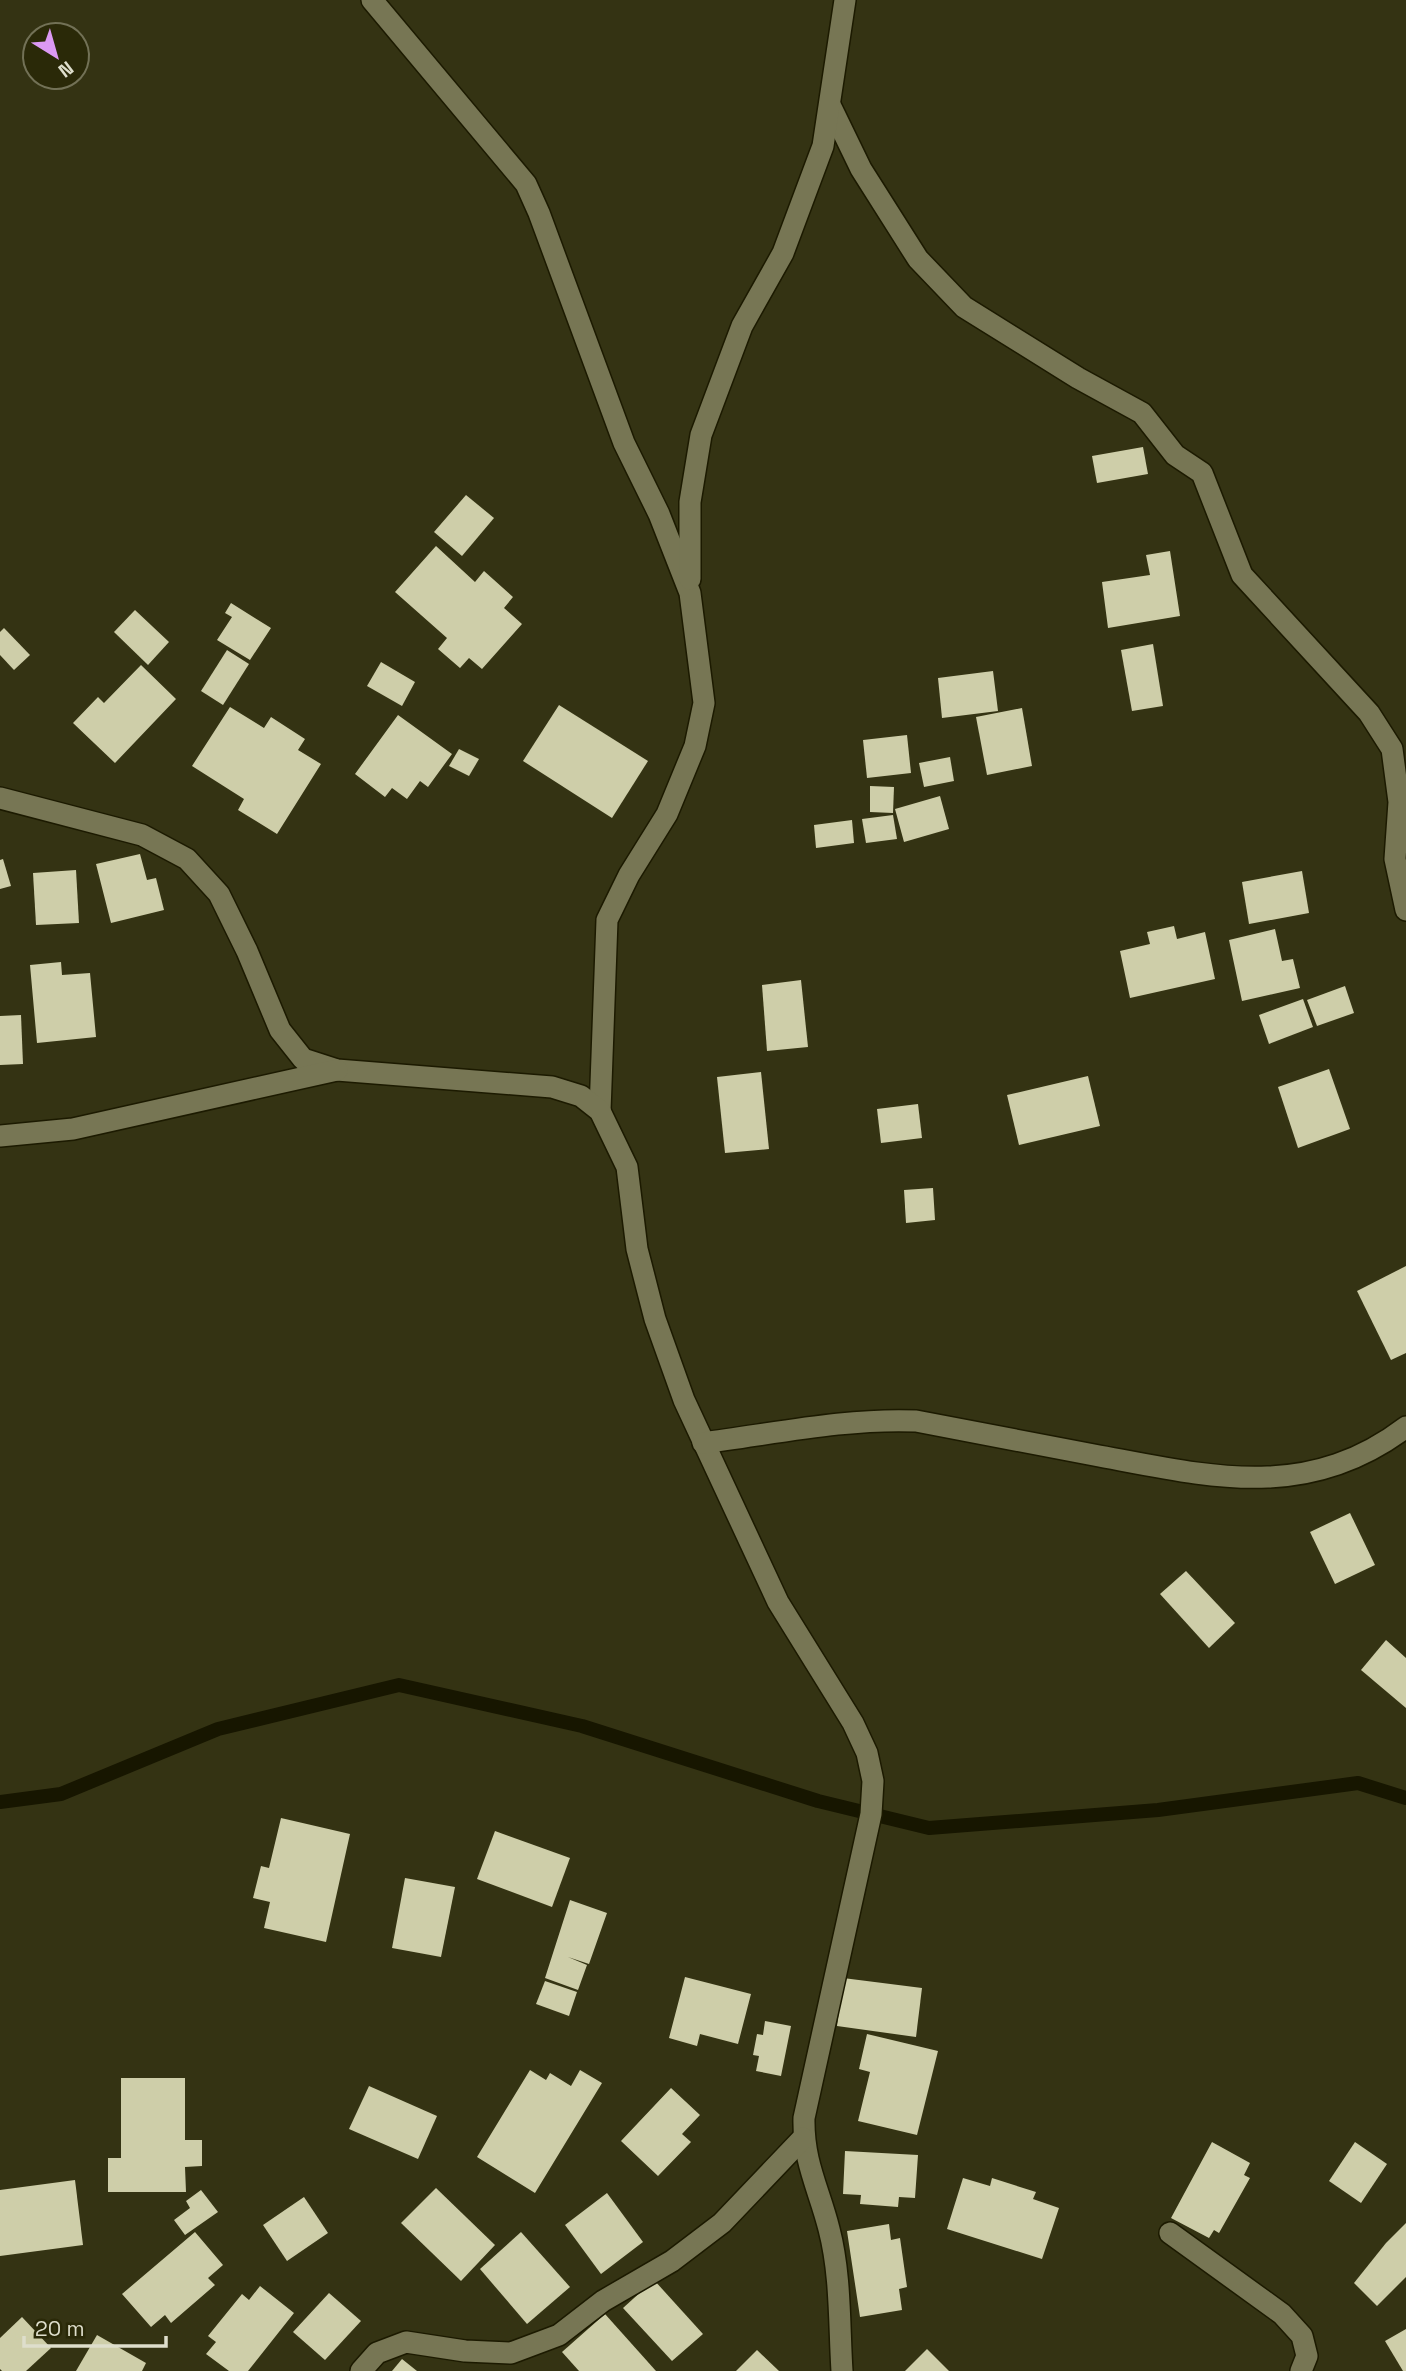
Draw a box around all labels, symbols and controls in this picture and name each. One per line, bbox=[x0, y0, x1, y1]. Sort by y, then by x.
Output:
north arrow bbox=[21, 21, 91, 91]
text: N bbox=[53, 55, 79, 83]
scale bar bbox=[24, 2304, 166, 2348]
text: 20 m bbox=[35, 2315, 85, 2342]

